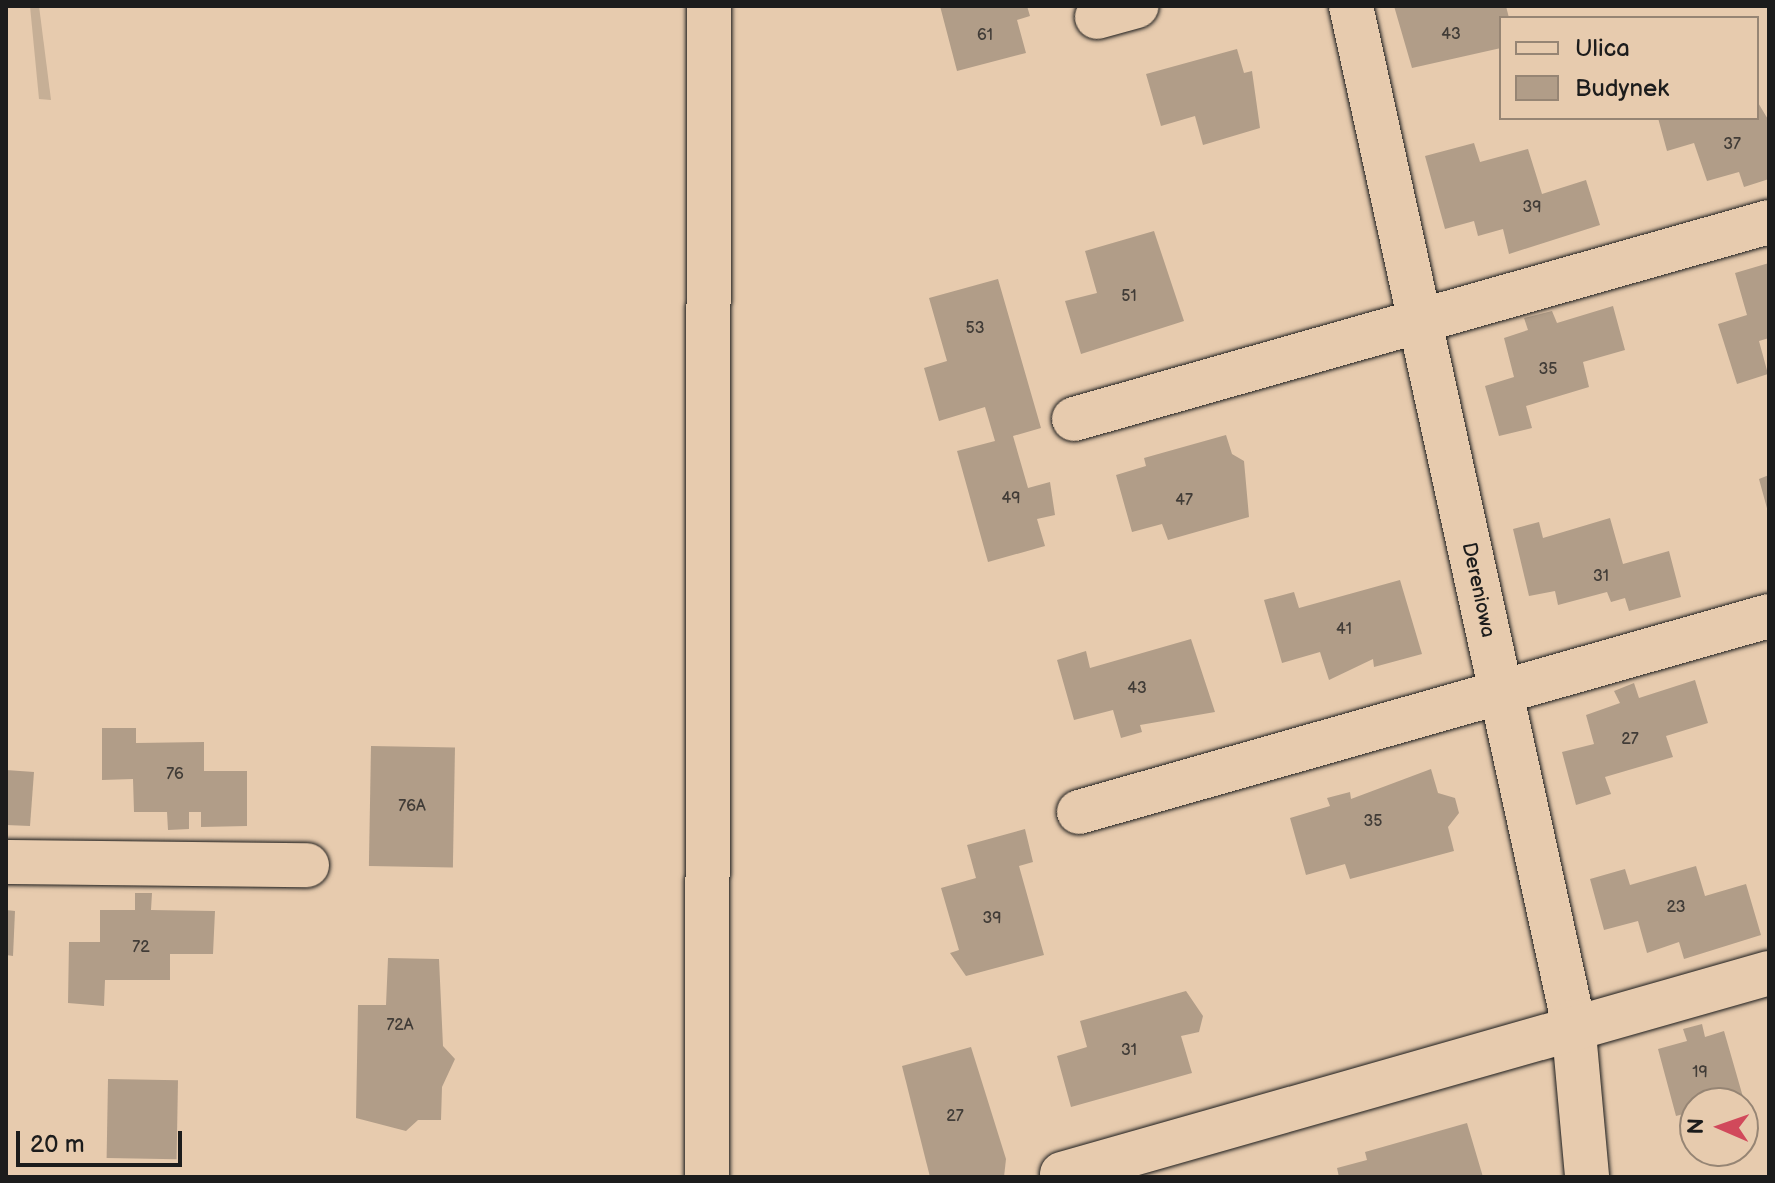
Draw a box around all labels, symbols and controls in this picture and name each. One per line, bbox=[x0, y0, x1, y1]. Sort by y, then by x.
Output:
legend bbox=[1499, 16, 1759, 120]
house number: 43 bbox=[1441, 25, 1461, 45]
house number: 61 bbox=[977, 26, 993, 46]
text: Ulica bbox=[1575, 34, 1630, 63]
text: Budynek bbox=[1575, 74, 1669, 103]
house number: 37 bbox=[1723, 135, 1741, 155]
house number: 39 bbox=[1522, 198, 1542, 218]
house number: 51 bbox=[1121, 287, 1137, 307]
house number: 53 bbox=[965, 319, 985, 339]
house number: 35 bbox=[1538, 360, 1558, 380]
house number: 49 bbox=[1001, 489, 1021, 509]
house number: 47 bbox=[1175, 491, 1193, 511]
street label: Dereniowa bbox=[1456, 540, 1500, 640]
house number: 31 bbox=[1593, 567, 1609, 587]
house number: 41 bbox=[1336, 620, 1352, 640]
house number: 43 bbox=[1127, 679, 1147, 699]
house number: 27 bbox=[1621, 730, 1639, 750]
house number: 76 bbox=[166, 765, 184, 785]
house number: 76A bbox=[398, 797, 426, 817]
house number: 35 bbox=[1363, 812, 1383, 832]
house number: 23 bbox=[1667, 898, 1685, 918]
house number: 39 bbox=[982, 909, 1002, 929]
house number: 72 bbox=[132, 938, 150, 958]
house number: 72A bbox=[386, 1016, 414, 1036]
house number: 31 bbox=[1121, 1041, 1137, 1061]
house number: 19 bbox=[1692, 1063, 1708, 1083]
north arrow bbox=[1679, 1087, 1759, 1167]
house number: 27 bbox=[946, 1107, 964, 1127]
scale bar bbox=[20, 1115, 186, 1165]
text: N bbox=[1683, 1117, 1710, 1135]
text: 20 m bbox=[30, 1130, 85, 1159]

